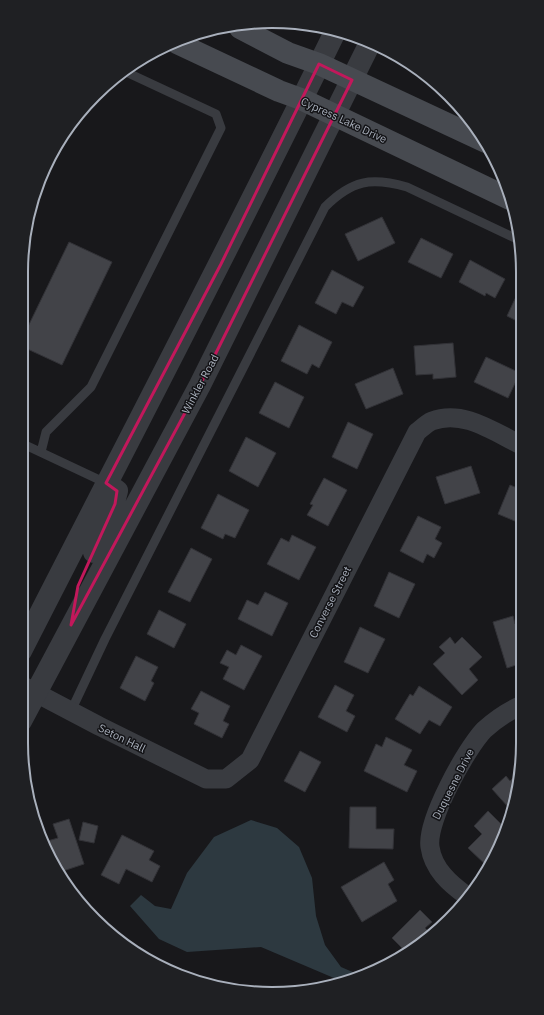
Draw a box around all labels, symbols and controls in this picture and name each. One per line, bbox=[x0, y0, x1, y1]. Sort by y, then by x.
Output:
street label: Cypress Lake Drive bbox=[299, 94, 389, 146]
street label: Winkler Road bbox=[178, 352, 222, 416]
street label: Converse Street bbox=[306, 564, 354, 640]
street label: Seton Hall bbox=[96, 721, 148, 755]
street label: Duquesne Drive bbox=[429, 746, 477, 822]

